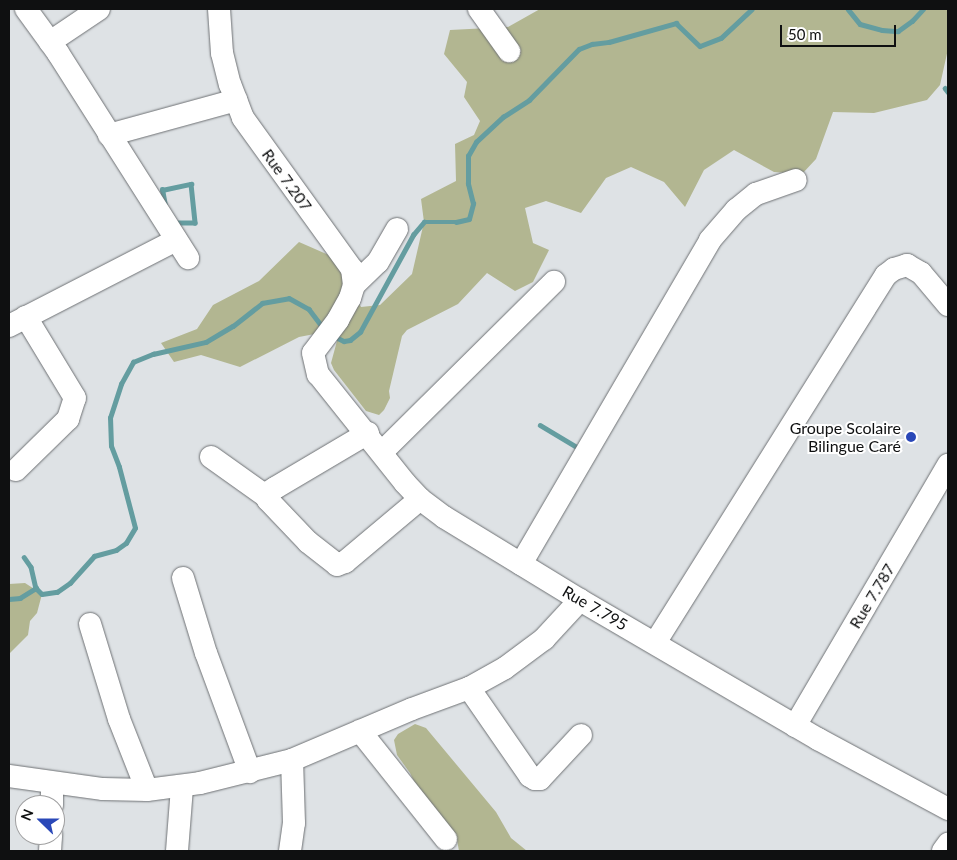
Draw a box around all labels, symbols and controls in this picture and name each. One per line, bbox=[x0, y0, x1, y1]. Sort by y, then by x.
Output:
scale bar bbox=[782, 15, 898, 47]
text: 50 m bbox=[788, 25, 822, 43]
street label: Rue 7.207 bbox=[258, 145, 316, 215]
place label: Groupe Scolaire Bilingue Caré bbox=[790, 418, 901, 456]
marker: Groupe Scolaire Bilingue Caré bbox=[905, 431, 917, 443]
street label: Rue 7.787 bbox=[845, 560, 899, 632]
street label: Rue 7.795 bbox=[559, 582, 631, 634]
north arrow bbox=[15, 795, 65, 845]
text: N bbox=[17, 806, 36, 823]

